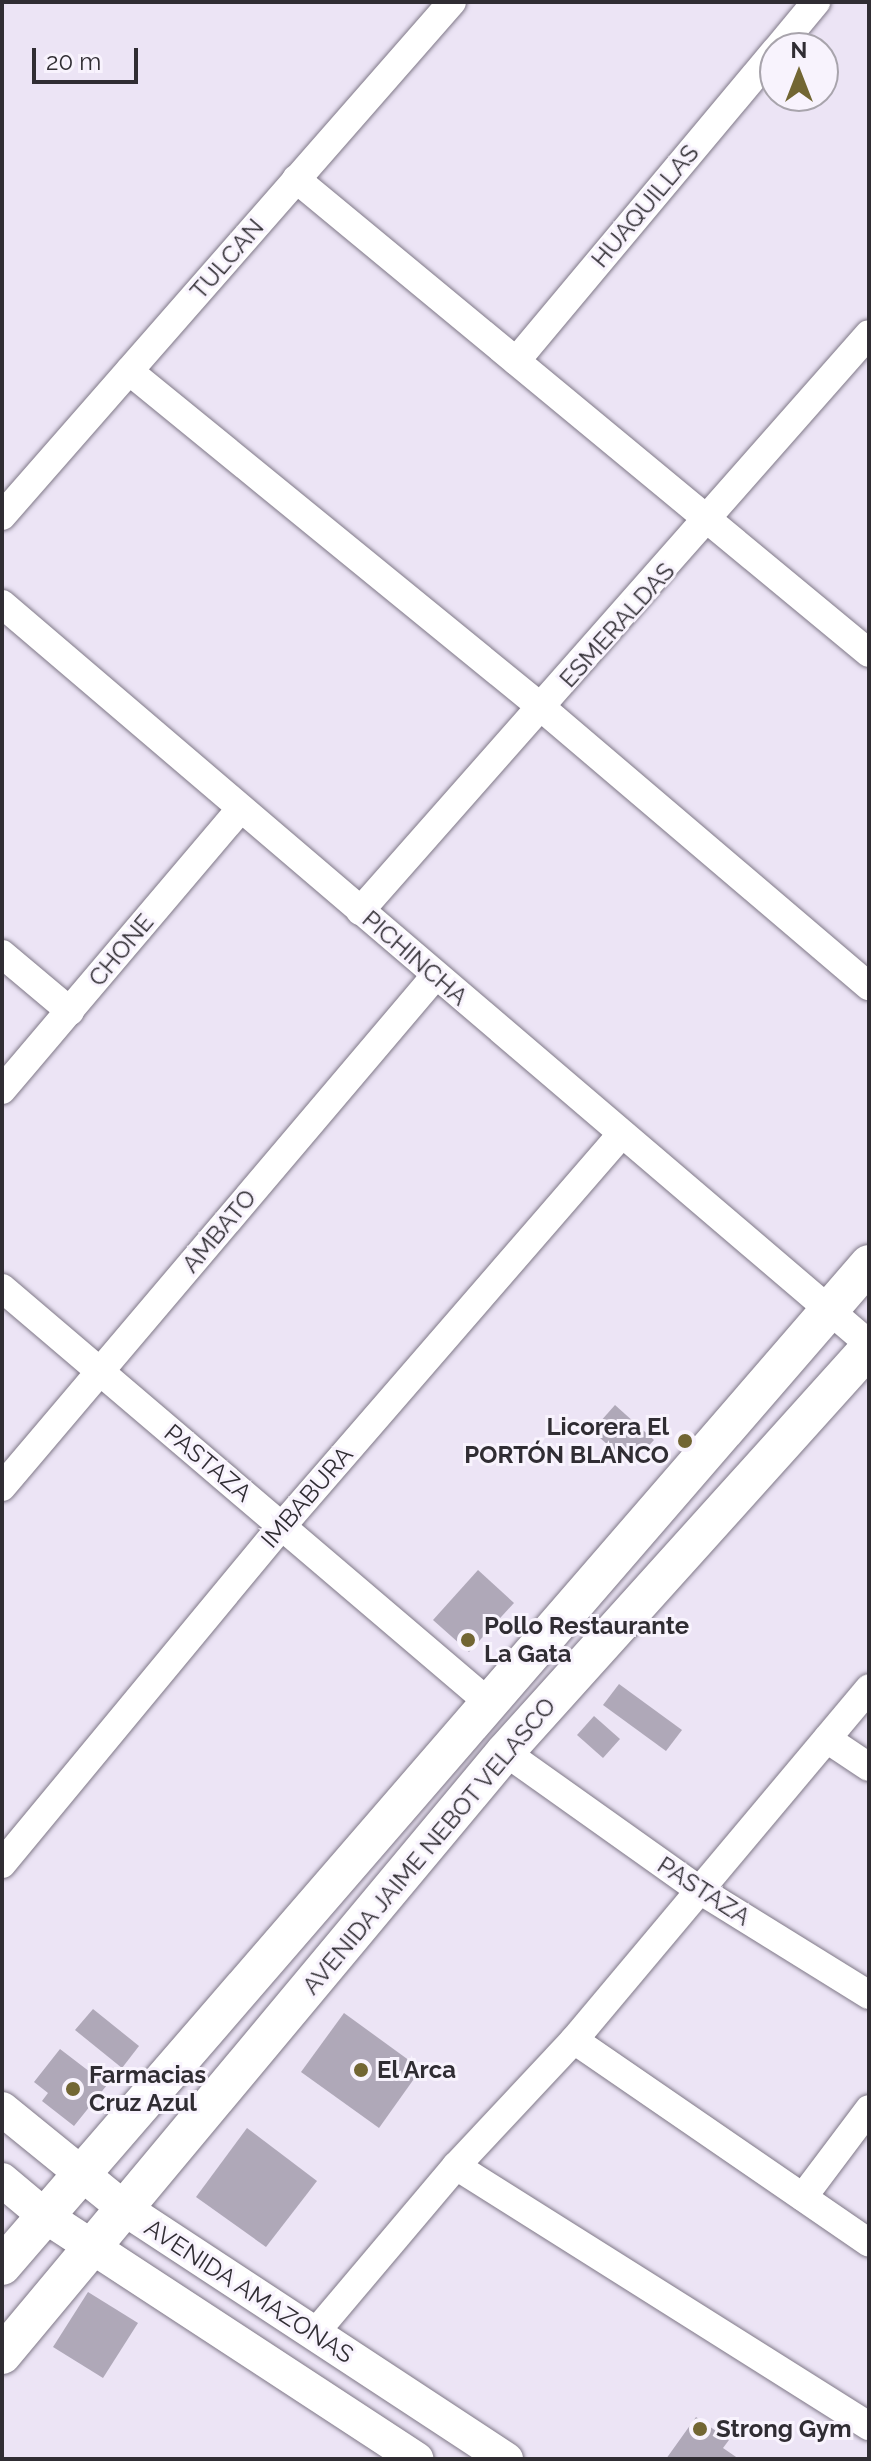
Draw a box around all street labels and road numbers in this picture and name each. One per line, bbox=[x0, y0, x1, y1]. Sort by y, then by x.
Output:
street label: HUAQUILLAS bbox=[585, 139, 705, 273]
street label: TULCAN bbox=[184, 213, 270, 305]
street label: ESMERALDAS bbox=[554, 557, 680, 693]
street label: PICHINCHA bbox=[357, 905, 473, 1011]
street label: CHONE bbox=[83, 908, 159, 992]
street label: AMBATO bbox=[176, 1184, 262, 1278]
street label: PASTAZA bbox=[159, 1418, 257, 1508]
street label: IMBABURA bbox=[255, 1440, 359, 1554]
street label: AVENIDA JAIME NEBOT VELASCO bbox=[295, 1691, 563, 2001]
street label: PASTAZA bbox=[652, 1850, 756, 1932]
street label: AVENIDA AMAZONAS bbox=[139, 2212, 359, 2370]

